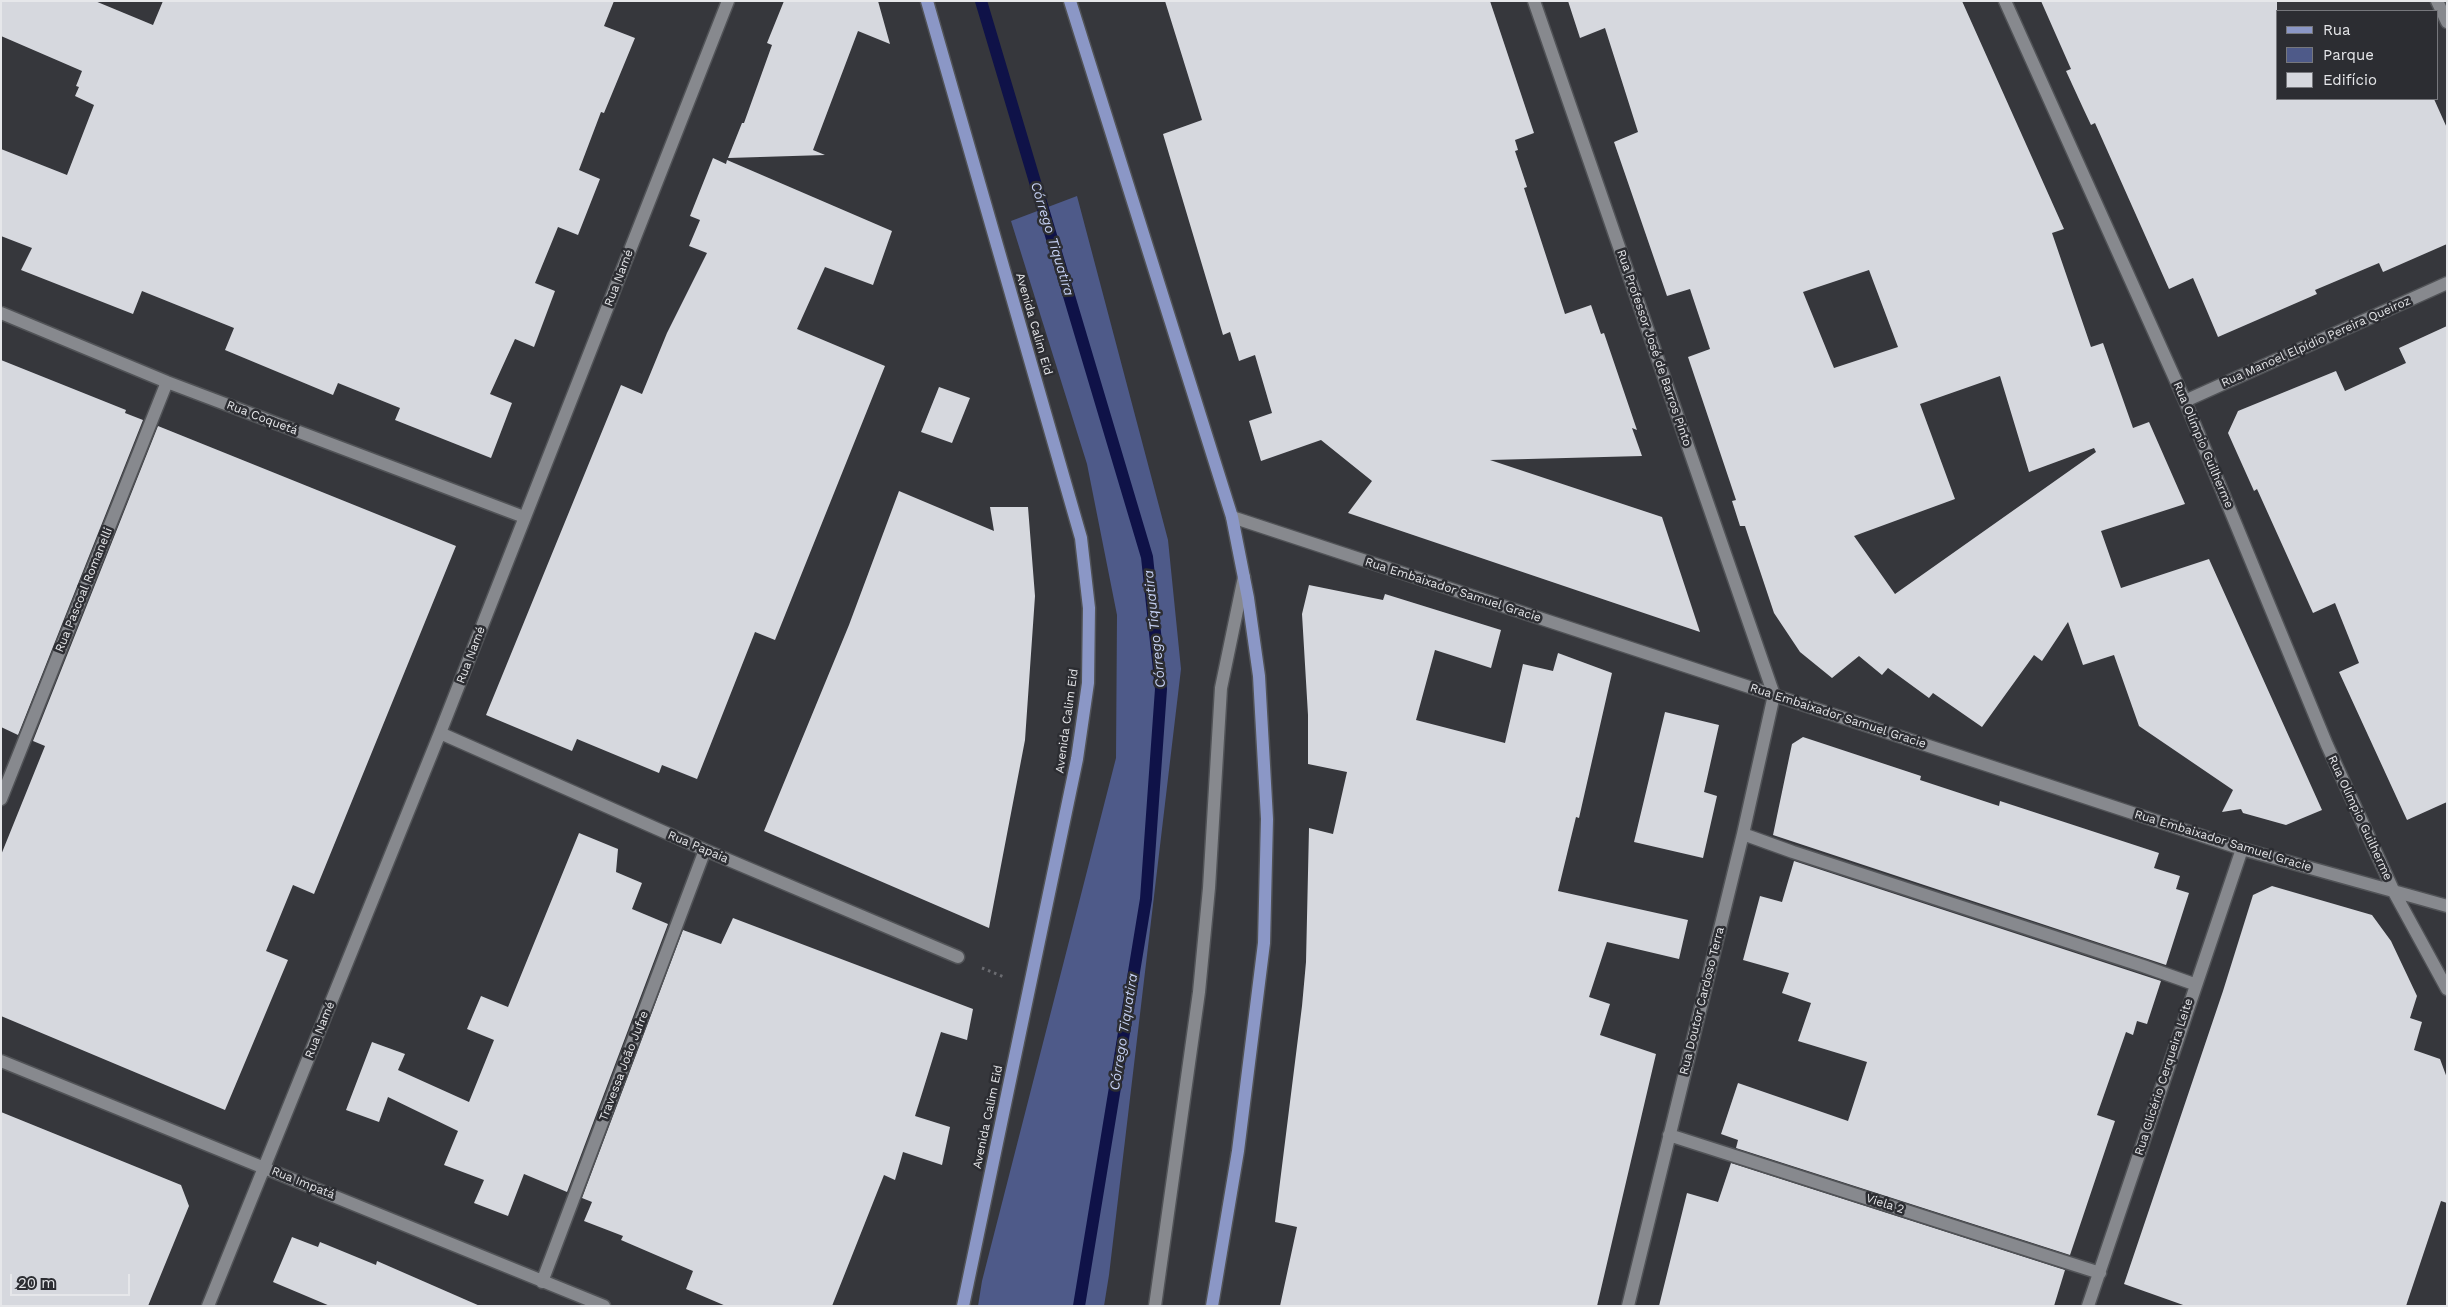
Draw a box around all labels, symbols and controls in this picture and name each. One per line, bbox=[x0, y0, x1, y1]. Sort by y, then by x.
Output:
legend bbox=[2276, 10, 2438, 100]
text: Rua bbox=[2323, 21, 2351, 39]
text: Parque bbox=[2323, 46, 2374, 64]
text: Edifício bbox=[2323, 71, 2377, 89]
water label: Córrego Tiquatira bbox=[1027, 180, 1077, 298]
street label: Rua Namé bbox=[602, 247, 636, 309]
street label: Rua Professor José de Barros Pinto bbox=[1613, 248, 1695, 448]
street label: Avenida Calim Eid bbox=[1013, 271, 1055, 377]
street label: Rua Manoel Elpídio Pereira Queiroz bbox=[2219, 294, 2413, 390]
street label: Rua Olímpio Guilherme bbox=[2170, 380, 2236, 510]
street label: Rua Coquetá bbox=[224, 398, 300, 438]
street label: Rua Pascoal Romanelli bbox=[52, 526, 116, 654]
street label: Rua Embaixador Samuel Gracie bbox=[1363, 555, 1543, 625]
water label: Córrego Tiquatira bbox=[1140, 569, 1170, 689]
street label: Rua Namé bbox=[454, 624, 488, 686]
street label: Avenida Calim Eid bbox=[1053, 668, 1081, 774]
street label: Rua Embaixador Samuel Gracie bbox=[1748, 681, 1928, 751]
street label: Rua Olímpio Guilherme bbox=[2325, 753, 2395, 883]
street label: Rua Embaixador Samuel Gracie bbox=[2133, 807, 2313, 875]
street label: Rua Papaia bbox=[665, 828, 731, 866]
street label: Rua Doutor Cardoso Terra bbox=[1677, 926, 1727, 1076]
water label: Córrego Tiquatira bbox=[1106, 972, 1142, 1092]
street label: Rua Glicério Cerqueira Leite bbox=[2132, 997, 2196, 1157]
street label: Rua Namé bbox=[302, 999, 338, 1061]
street label: Travessa João Jufre bbox=[596, 1009, 652, 1123]
street label: Avenida Calim Eid bbox=[970, 1064, 1006, 1170]
street label: Rua Impatá bbox=[269, 1164, 337, 1202]
street label: Viela 2 bbox=[1864, 1191, 1906, 1217]
scale bar bbox=[12, 1264, 132, 1296]
text: 20 m bbox=[18, 1274, 56, 1292]

